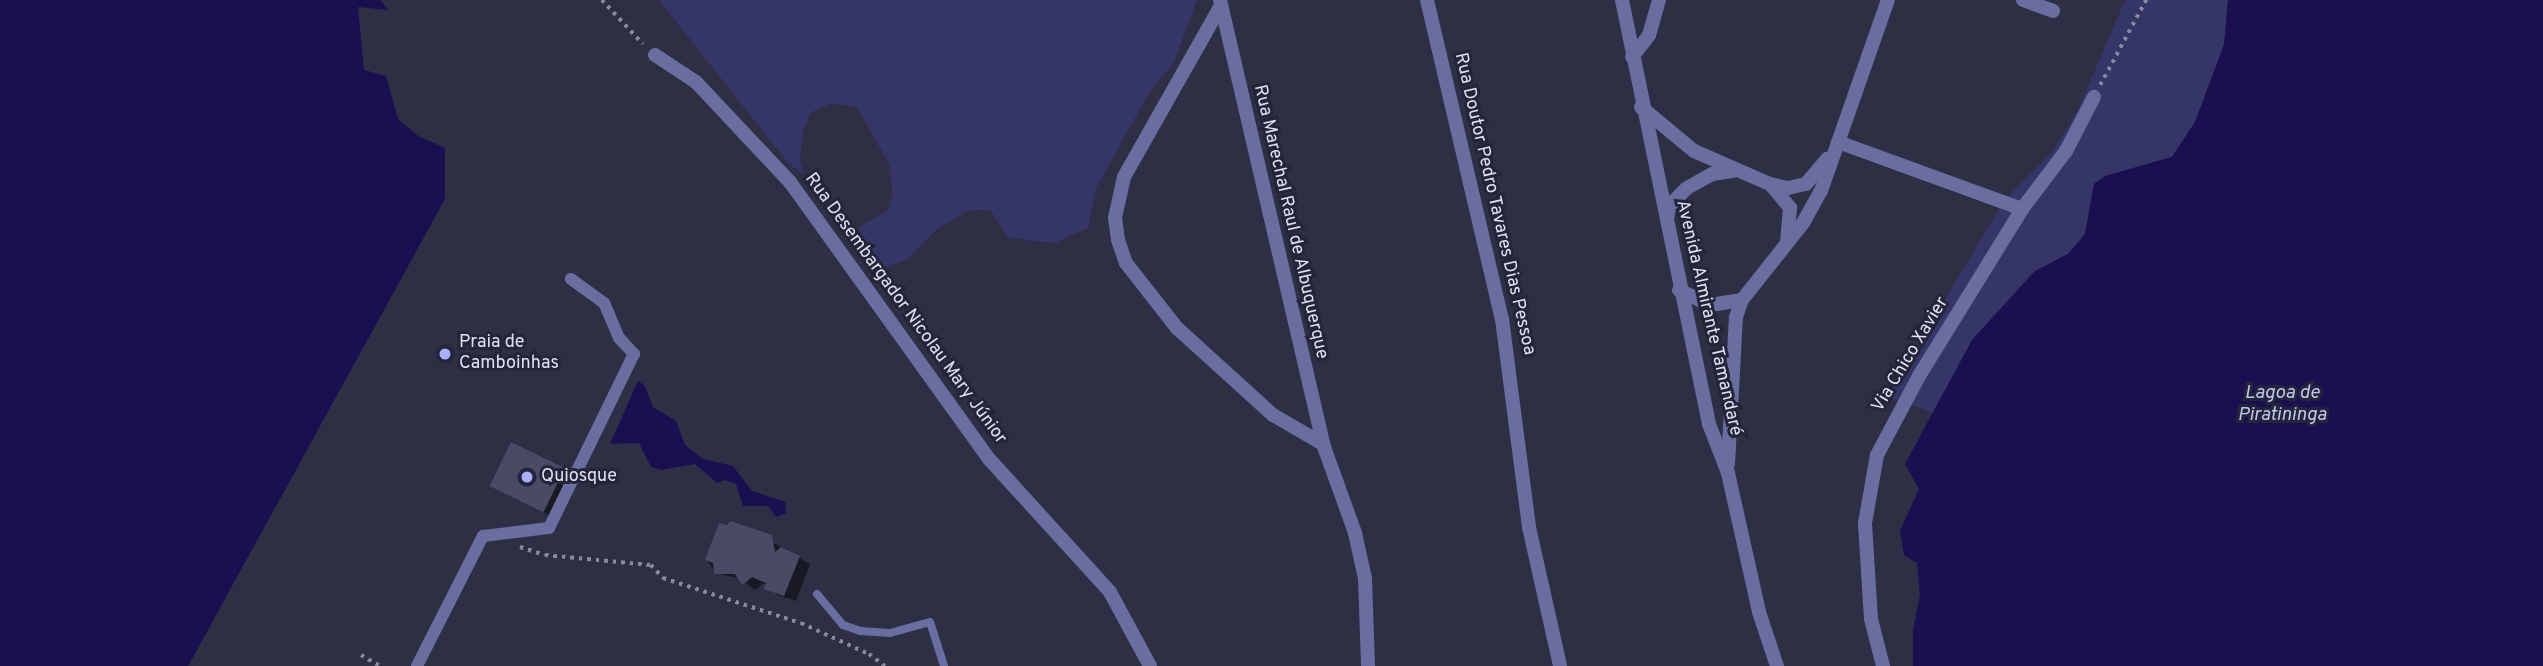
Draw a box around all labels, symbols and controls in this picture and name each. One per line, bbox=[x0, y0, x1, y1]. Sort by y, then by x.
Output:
street label: Rua Doutor Pedro Tavares Dias Pessoa bbox=[1449, 50, 1539, 358]
street label: Rua Marechal Raul de Albuquerque bbox=[1248, 82, 1332, 362]
street label: Rua Desembargador Nicolau Mary Júnior bbox=[799, 169, 1011, 449]
street label: Avenida Almirante Tamandaré bbox=[1670, 197, 1746, 439]
street label: Via Chico Xavier bbox=[1868, 293, 1954, 417]
place label: Praia de Camboinhas bbox=[459, 333, 559, 376]
marker: Praia de Camboinhas bbox=[437, 346, 453, 362]
water label: Lagoa de Piratininga bbox=[2237, 383, 2327, 427]
place label: Quiosque bbox=[541, 466, 617, 488]
marker: Quiosque bbox=[519, 469, 535, 485]

